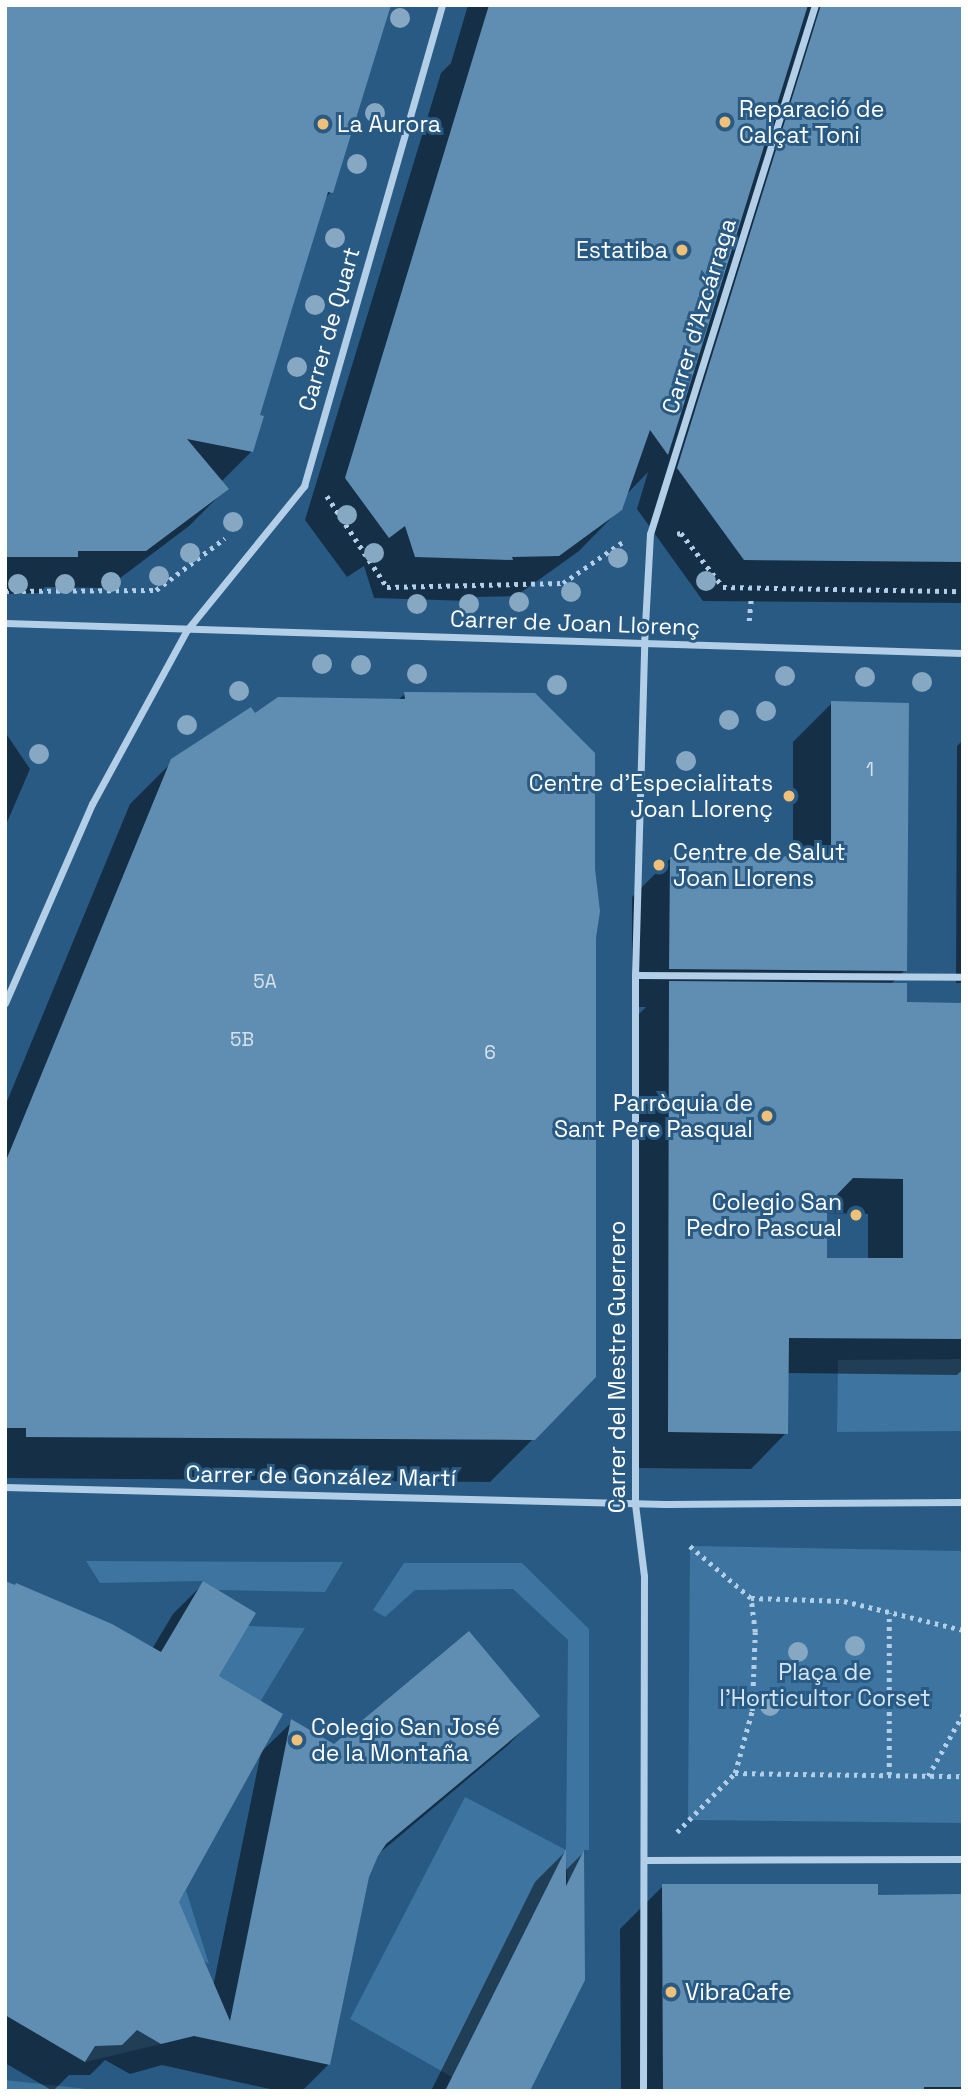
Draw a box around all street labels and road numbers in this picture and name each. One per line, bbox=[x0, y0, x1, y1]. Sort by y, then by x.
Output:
street label: Carrer d'Azcárraga bbox=[656, 215, 742, 417]
street label: Carrer de Quart bbox=[292, 244, 366, 414]
street label: Carrer de Joan Llorenç bbox=[450, 605, 700, 641]
street label: Carrer del Mestre Guerrero bbox=[603, 1221, 631, 1513]
street label: Carrer de González Martí bbox=[185, 1460, 457, 1492]

